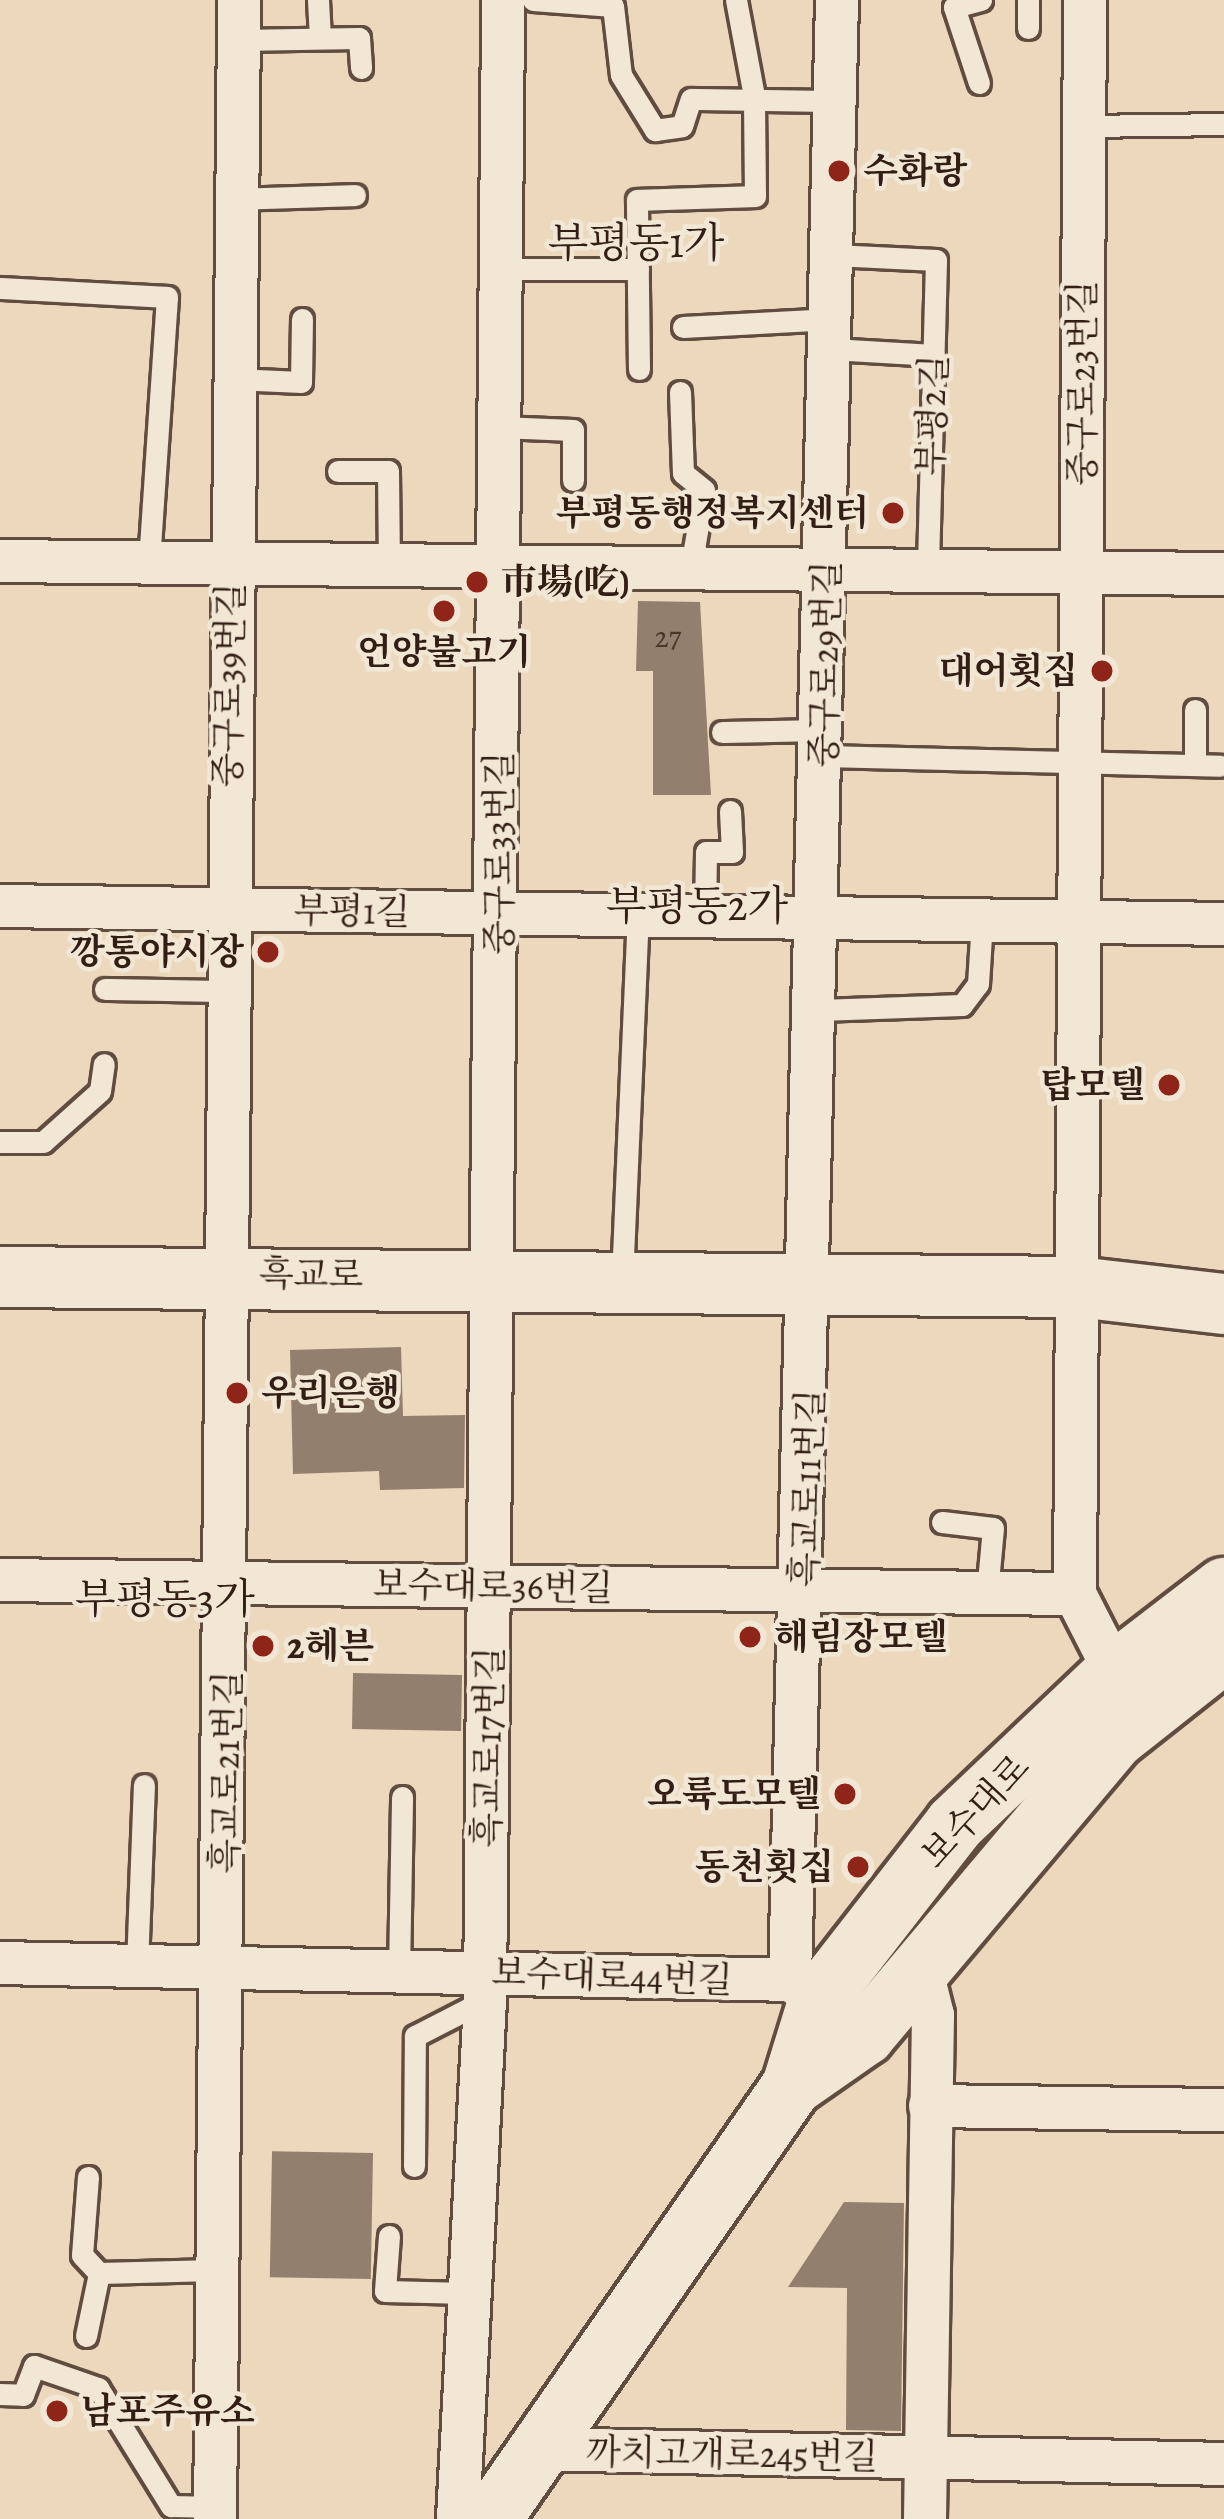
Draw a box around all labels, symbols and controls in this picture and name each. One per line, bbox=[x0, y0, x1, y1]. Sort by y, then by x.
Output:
place label: 수화랑 bbox=[863, 149, 967, 193]
marker: 수화랑 bbox=[826, 158, 852, 184]
district label: 부평동1가 bbox=[548, 218, 724, 268]
street label: 중구로23번길 bbox=[1060, 280, 1104, 486]
street label: 부평2길 bbox=[908, 354, 956, 476]
place label: 부평동행정복지센터 bbox=[556, 491, 869, 535]
marker: 부평동행정복지센터 bbox=[880, 500, 906, 526]
place label: 市場(吃) bbox=[501, 560, 630, 604]
street label: 중구로29번길 bbox=[802, 560, 848, 768]
marker: 市場(吃) bbox=[464, 569, 490, 595]
street label: 중구로39번길 bbox=[206, 582, 252, 788]
marker: 언양불고기 bbox=[431, 598, 457, 624]
house number: 27 bbox=[655, 619, 681, 655]
place label: 언양불고기 bbox=[357, 630, 531, 674]
place label: 대어횟집 bbox=[939, 649, 1078, 693]
marker: 대어횟집 bbox=[1089, 658, 1115, 684]
street label: 중구로33번길 bbox=[477, 751, 521, 955]
district label: 부평동2가 bbox=[606, 881, 788, 931]
street label: 부평1길 bbox=[293, 888, 411, 934]
place label: 깡통야시장 bbox=[70, 930, 244, 974]
marker: 깡통야시장 bbox=[255, 939, 281, 965]
place label: 탑모텔 bbox=[1041, 1063, 1145, 1107]
marker: 탑모텔 bbox=[1156, 1072, 1182, 1098]
street label: 흑교로 bbox=[258, 1251, 364, 1297]
place label: 우리은행 bbox=[261, 1371, 400, 1415]
marker: 우리은행 bbox=[224, 1380, 250, 1406]
street label: 흑교로11번길 bbox=[782, 1388, 832, 1588]
street label: 보수대로36번길 bbox=[373, 1562, 613, 1610]
district label: 부평동3가 bbox=[75, 1574, 255, 1624]
place label: 해림장모텔 bbox=[774, 1615, 948, 1659]
place label: 2헤븐 bbox=[287, 1624, 374, 1668]
marker: 해림장모텔 bbox=[737, 1624, 763, 1650]
marker: 2헤븐 bbox=[250, 1633, 276, 1659]
street label: 흑교로17번길 bbox=[465, 1646, 511, 1848]
street label: 흑교로21번길 bbox=[203, 1670, 249, 1874]
street label: 보수대로 bbox=[912, 1745, 1038, 1877]
place label: 오륙도모텔 bbox=[647, 1772, 821, 1816]
marker: 오륙도모텔 bbox=[832, 1781, 858, 1807]
place label: 동천횟집 bbox=[695, 1845, 834, 1889]
marker: 동천횟집 bbox=[845, 1854, 871, 1880]
street label: 보수대로44번길 bbox=[491, 1950, 733, 2002]
place label: 남포주유소 bbox=[81, 2389, 255, 2433]
marker: 남포주유소 bbox=[44, 2398, 70, 2424]
street label: 까치고개로245번길 bbox=[585, 2430, 879, 2478]

